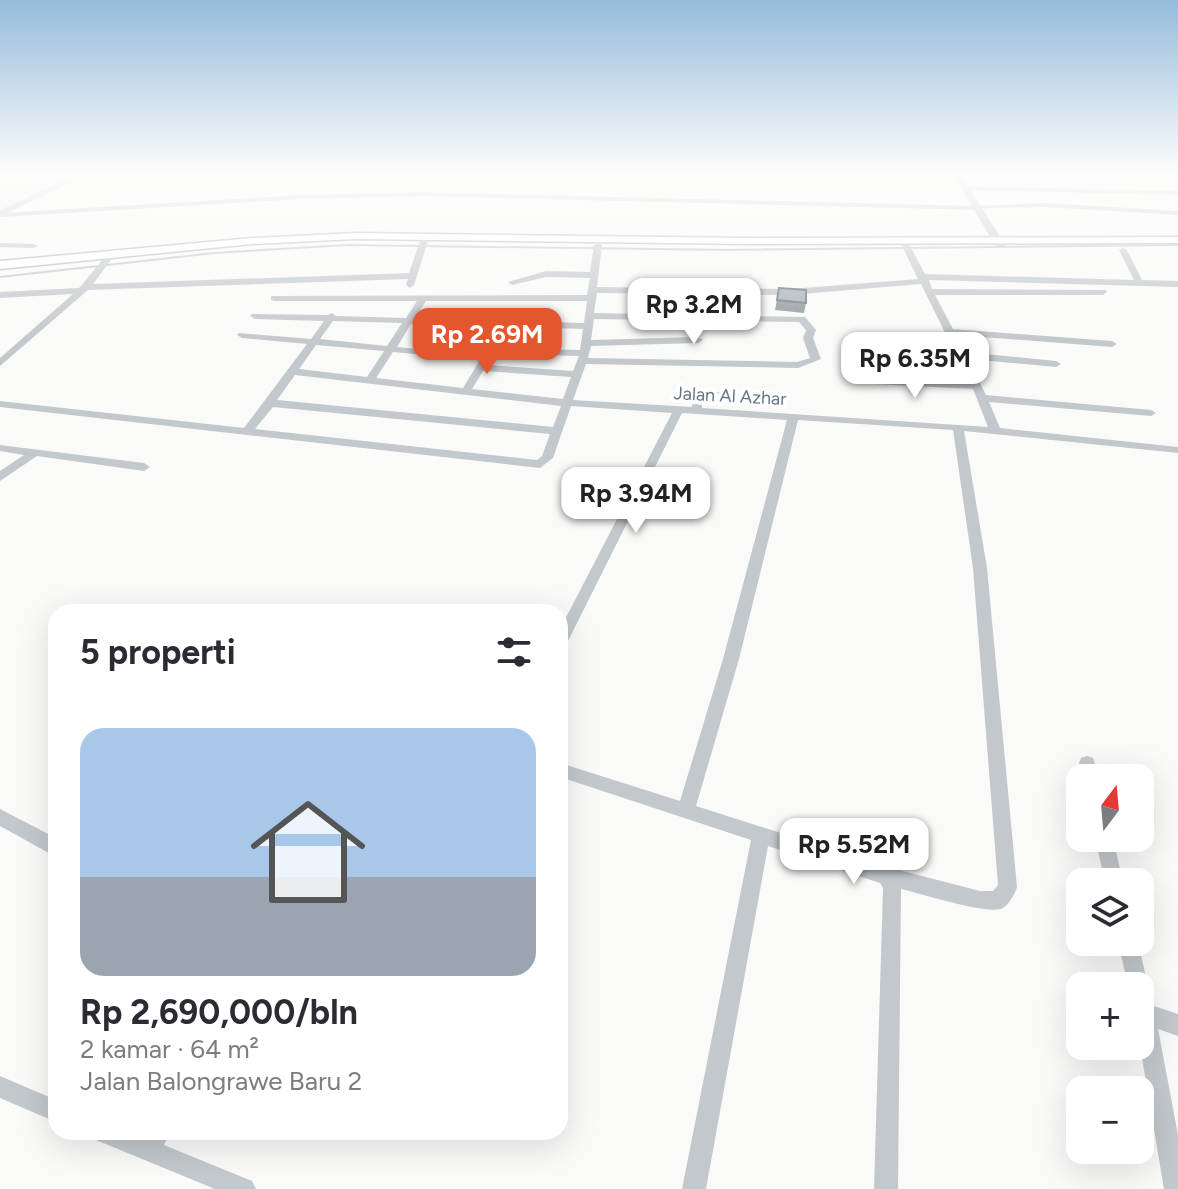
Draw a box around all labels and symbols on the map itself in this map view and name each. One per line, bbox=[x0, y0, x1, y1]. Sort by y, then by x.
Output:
pin: Rp 3.2M bbox=[620, 278, 768, 346]
pin: Rp 2.69M bbox=[404, 308, 570, 376]
pin: Rp 6.35M bbox=[832, 332, 998, 400]
street label: Jalan Al Azhar bbox=[673, 382, 787, 410]
pin: Rp 3.94M bbox=[553, 467, 719, 535]
north arrow bbox=[1066, 764, 1154, 852]
pin: Rp 5.52M bbox=[771, 818, 937, 886]

